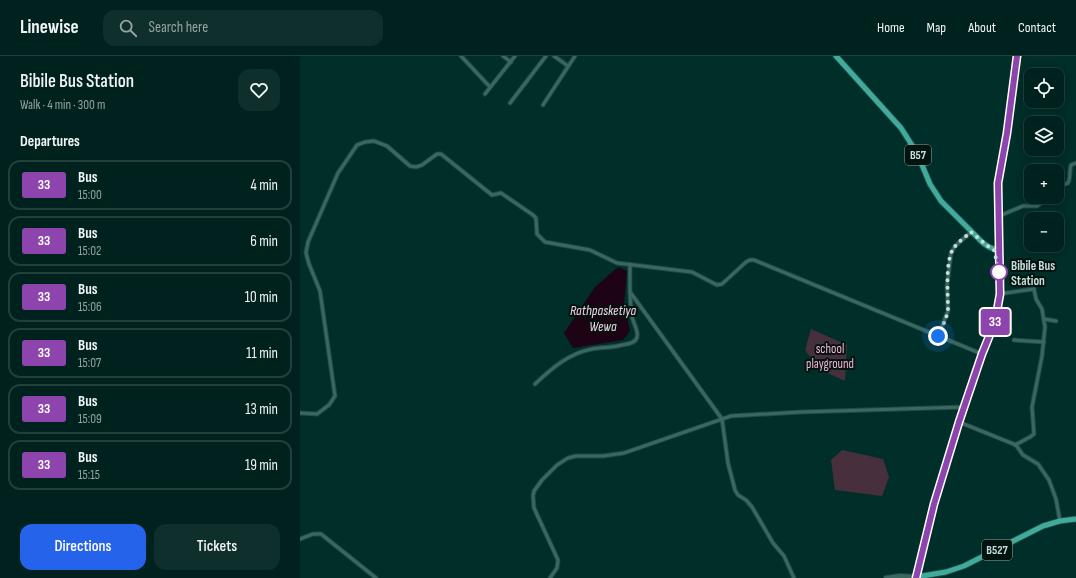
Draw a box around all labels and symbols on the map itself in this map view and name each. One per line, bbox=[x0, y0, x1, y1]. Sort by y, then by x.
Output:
road number: B57 bbox=[905, 145, 931, 165]
place label: Bibile Bus Station bbox=[1011, 258, 1055, 289]
marker: Bibile Bus Station bbox=[990, 263, 1008, 281]
water label: Rathpasketiya Wewa bbox=[570, 302, 636, 335]
line badge: 33 bbox=[977, 309, 1013, 335]
your location bbox=[928, 326, 948, 346]
park label: school playground bbox=[806, 341, 854, 372]
road number: B527 bbox=[982, 540, 1012, 560]

